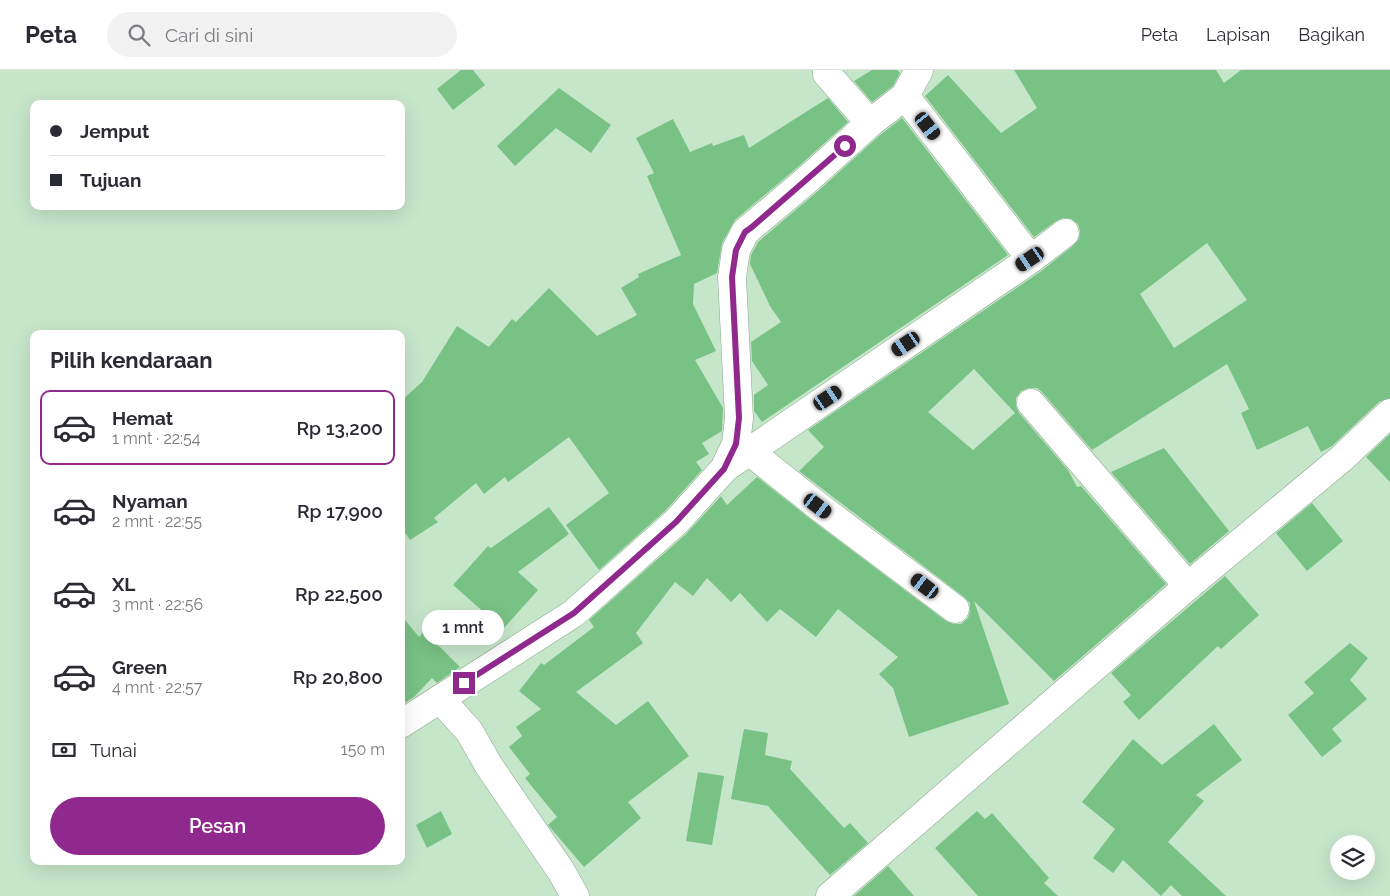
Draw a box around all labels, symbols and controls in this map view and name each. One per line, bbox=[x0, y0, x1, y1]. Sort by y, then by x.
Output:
search box bbox=[107, 12, 457, 57]
text: Peta bbox=[25, 20, 77, 49]
icon: search bbox=[125, 21, 153, 49]
text: Cari di sini bbox=[165, 24, 253, 46]
text: Peta bbox=[1141, 24, 1178, 45]
text: Lapisan bbox=[1206, 24, 1270, 45]
text: Bagikan bbox=[1298, 24, 1365, 45]
car bbox=[912, 110, 943, 142]
text: Jemput bbox=[80, 120, 149, 142]
route start bbox=[834, 135, 856, 157]
text: Tujuan bbox=[80, 169, 141, 191]
car bbox=[1013, 244, 1046, 274]
car bbox=[889, 329, 922, 359]
text: Pilih kendaraan bbox=[50, 347, 212, 373]
car bbox=[811, 383, 844, 413]
icon: car bbox=[52, 405, 97, 450]
text: Hemat bbox=[112, 407, 173, 429]
text: Rp 13,200 bbox=[297, 417, 383, 439]
text: 1 mnt · 22:54 bbox=[112, 429, 201, 448]
icon: car bbox=[52, 488, 97, 533]
text: Nyaman bbox=[112, 490, 188, 512]
car bbox=[801, 491, 834, 521]
text: Rp 17,900 bbox=[297, 500, 383, 522]
text: 2 mnt · 22:55 bbox=[112, 512, 202, 531]
icon: car bbox=[52, 571, 97, 616]
car bbox=[908, 571, 941, 601]
text: XL bbox=[112, 573, 135, 595]
text: Rp 22,500 bbox=[295, 583, 383, 605]
text: 3 mnt · 22:56 bbox=[112, 595, 203, 614]
callout: 1 mnt bbox=[423, 610, 505, 646]
text: 1 mnt bbox=[442, 618, 484, 637]
icon: car bbox=[52, 654, 97, 699]
text: Green bbox=[112, 656, 167, 678]
text: Rp 20,800 bbox=[293, 666, 383, 688]
route end bbox=[453, 672, 475, 694]
text: 4 mnt · 22:57 bbox=[112, 678, 202, 697]
icon: cash bbox=[50, 736, 78, 764]
text: Tunai bbox=[90, 739, 137, 761]
text: 150 m bbox=[341, 740, 385, 759]
button: Pesan bbox=[50, 797, 385, 855]
map controls bbox=[1330, 835, 1375, 880]
button: layers bbox=[1330, 835, 1375, 880]

